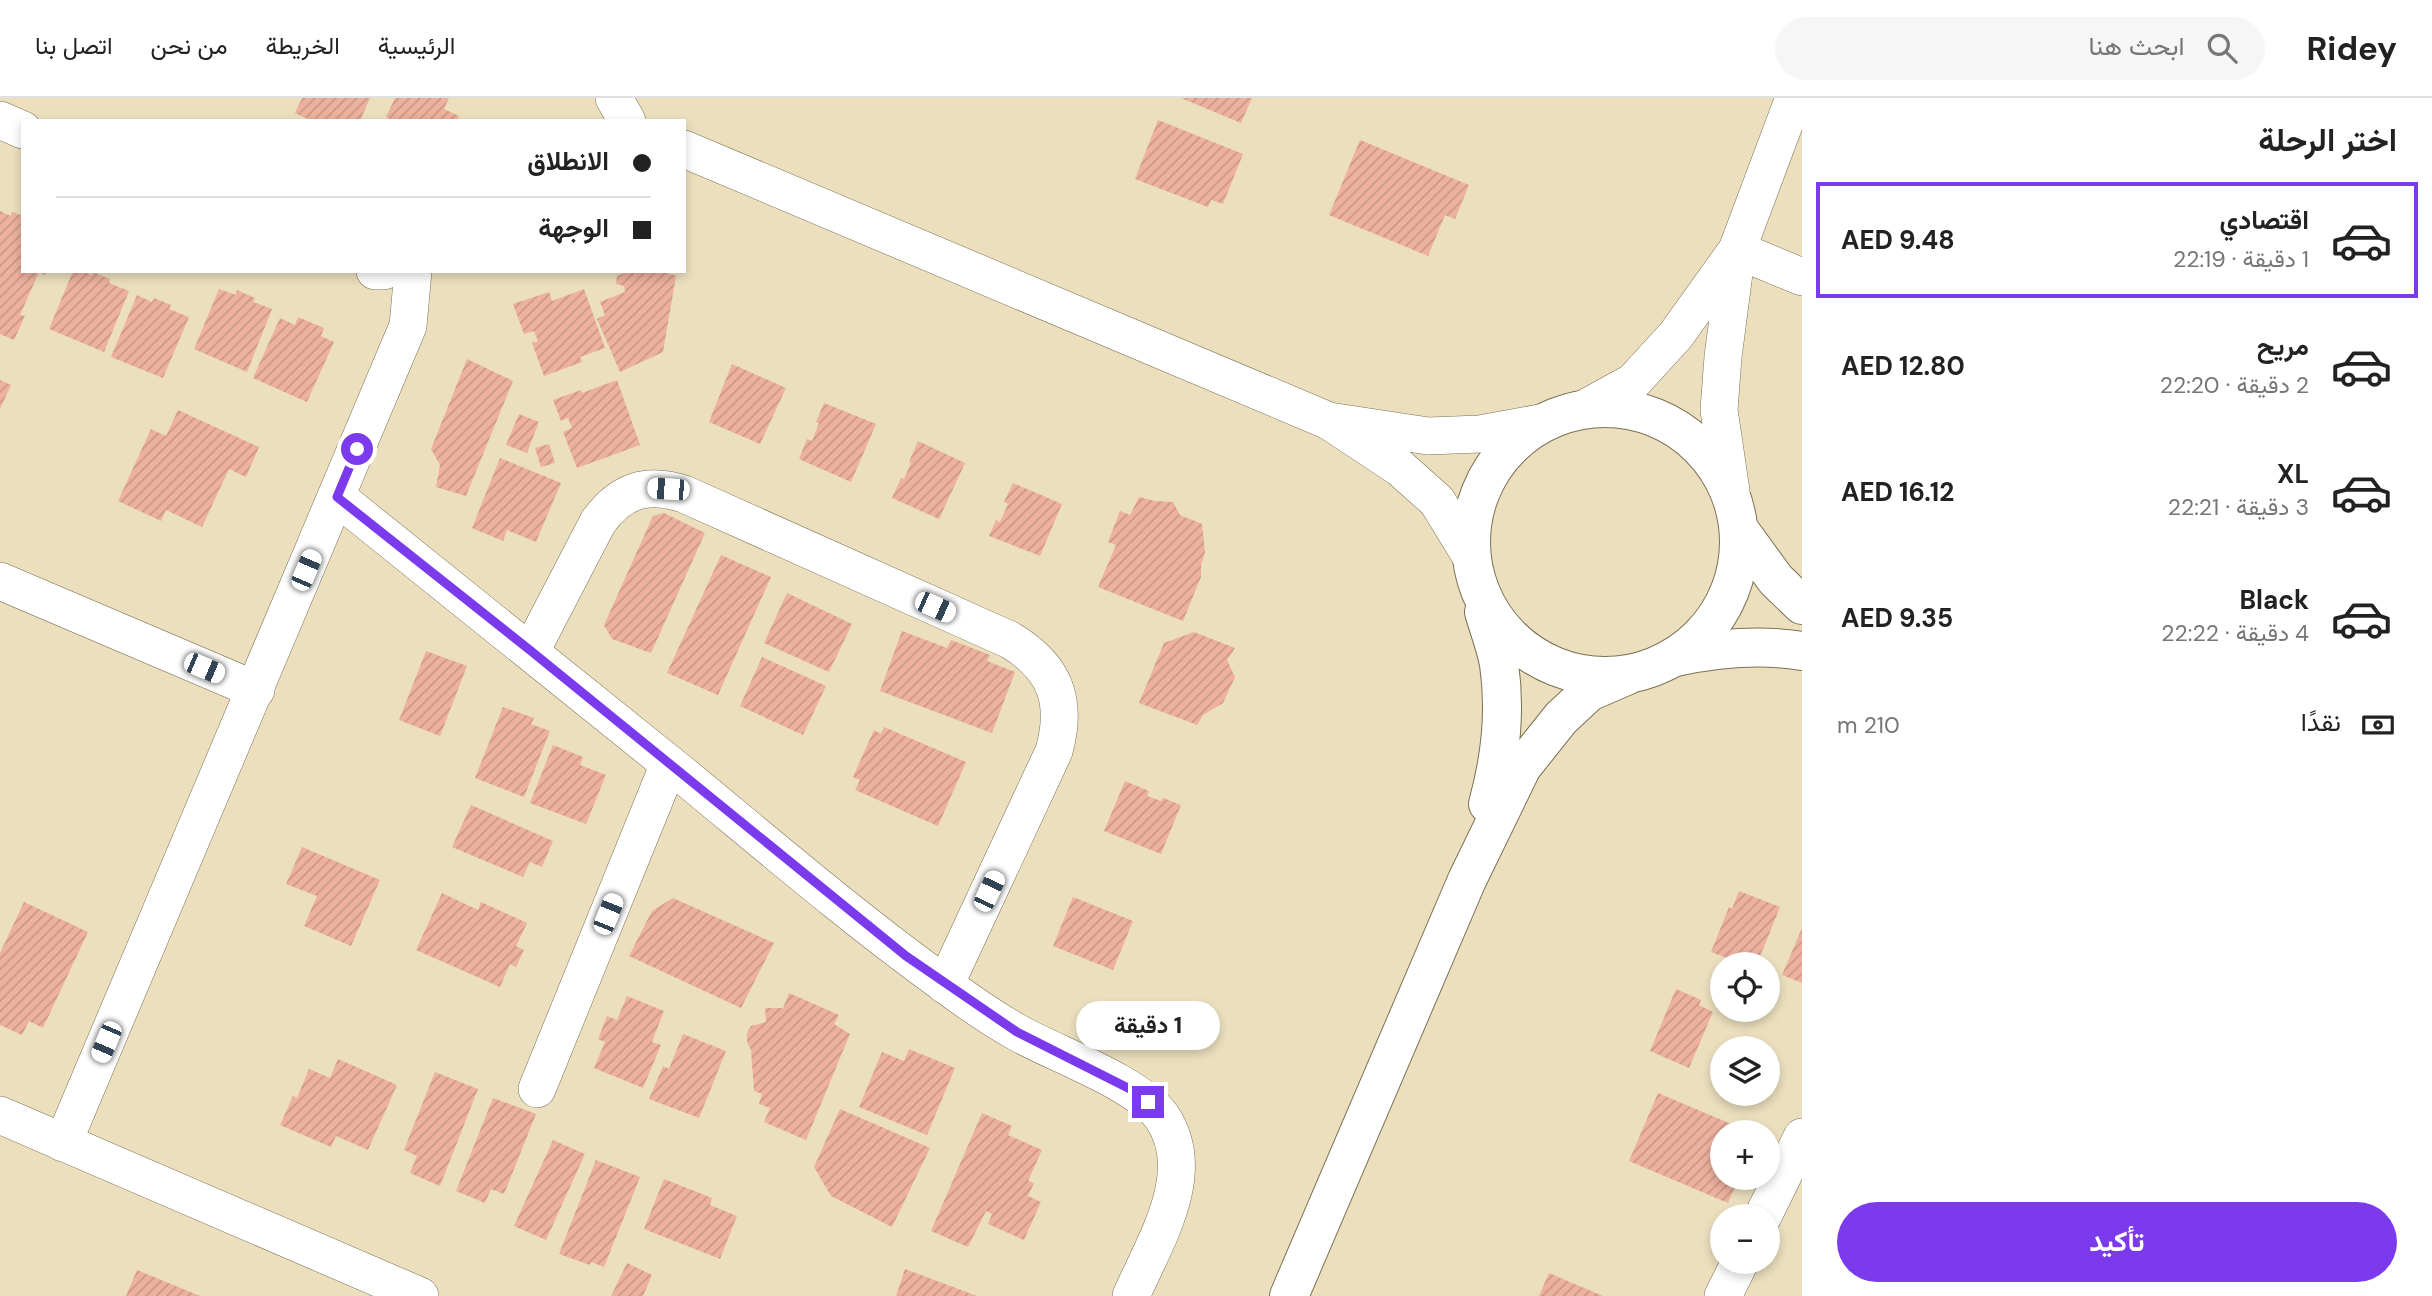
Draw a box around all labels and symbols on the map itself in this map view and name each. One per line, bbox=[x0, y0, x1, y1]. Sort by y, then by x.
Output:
route start bbox=[341, 433, 373, 465]
car bbox=[647, 477, 690, 501]
car bbox=[289, 547, 324, 593]
car bbox=[912, 589, 959, 625]
car bbox=[181, 650, 228, 686]
car bbox=[971, 868, 1008, 914]
car bbox=[591, 891, 626, 937]
callout: 1 دقيقة bbox=[1076, 1000, 1220, 1049]
car bbox=[89, 1019, 124, 1065]
route end bbox=[1132, 1086, 1164, 1118]

